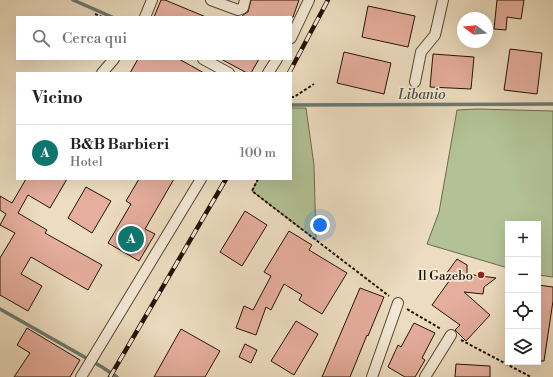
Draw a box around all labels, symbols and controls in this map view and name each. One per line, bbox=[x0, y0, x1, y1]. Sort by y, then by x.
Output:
north arrow bbox=[457, 12, 493, 48]
search box bbox=[16, 16, 292, 60]
icon: search bbox=[30, 27, 52, 49]
text: Cerca qui bbox=[62, 29, 127, 48]
water label: Libanio bbox=[397, 86, 446, 104]
text: Vicino bbox=[32, 87, 83, 109]
text: B&B Barbieri bbox=[70, 135, 169, 154]
text: A bbox=[40, 145, 50, 161]
text: 100 m bbox=[240, 145, 276, 161]
text: Hotel bbox=[70, 154, 103, 170]
your location bbox=[310, 215, 330, 235]
map controls bbox=[505, 221, 541, 365]
button: + bbox=[505, 221, 541, 257]
pin: A bbox=[118, 224, 144, 254]
button: − bbox=[505, 257, 541, 293]
place label: Il Gazebo bbox=[418, 268, 473, 284]
marker: Il Gazebo bbox=[476, 270, 486, 280]
button: locate bbox=[505, 293, 541, 329]
button: layers bbox=[505, 329, 541, 365]

